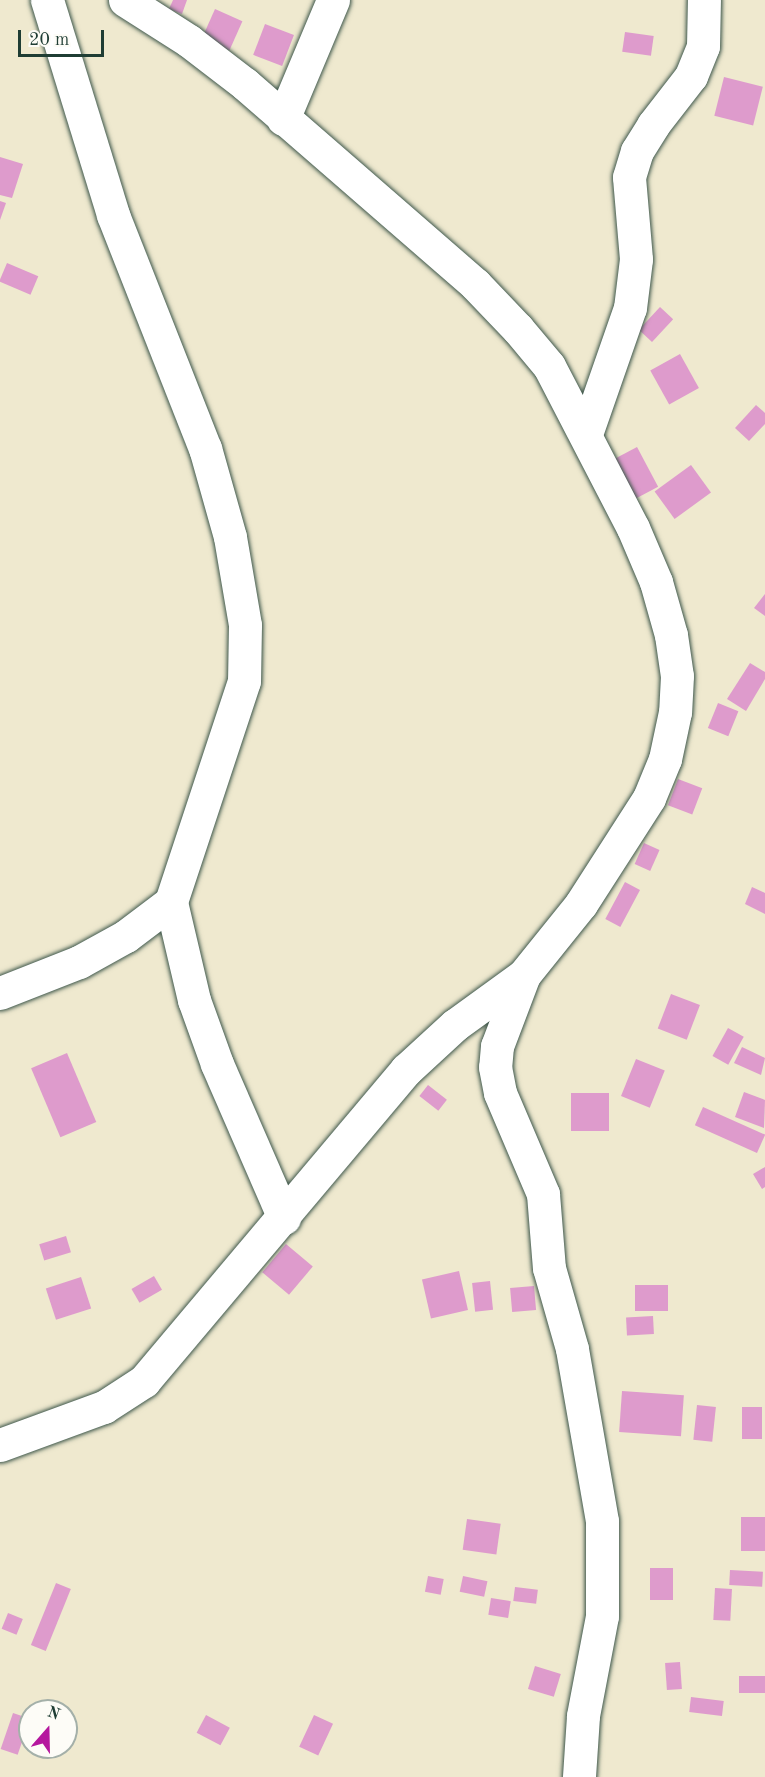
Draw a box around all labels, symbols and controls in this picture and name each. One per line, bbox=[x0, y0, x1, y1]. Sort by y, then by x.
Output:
scale bar bbox=[21, 18, 106, 56]
text: 20 m bbox=[29, 31, 69, 49]
north arrow bbox=[18, 1699, 78, 1759]
text: N bbox=[45, 1704, 62, 1724]

